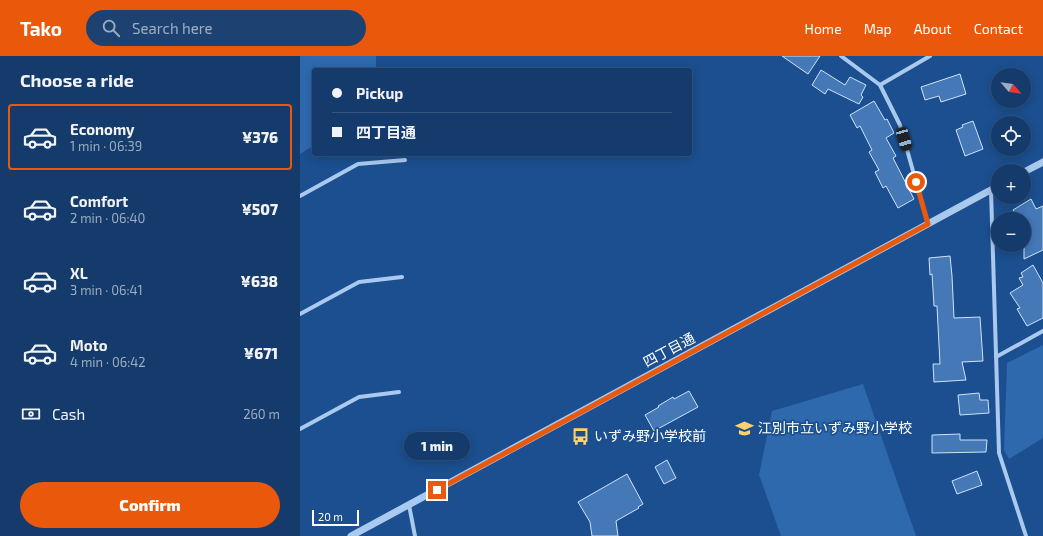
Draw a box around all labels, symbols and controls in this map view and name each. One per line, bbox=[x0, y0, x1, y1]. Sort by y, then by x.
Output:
search box bbox=[86, 10, 366, 46]
text: Tako bbox=[20, 17, 62, 40]
icon: search bbox=[100, 17, 122, 39]
text: Search here bbox=[132, 19, 213, 37]
text: Home bbox=[805, 20, 842, 37]
text: Map bbox=[864, 20, 892, 37]
text: About bbox=[914, 20, 952, 37]
text: Contact bbox=[974, 20, 1023, 37]
north arrow bbox=[991, 68, 1031, 108]
map controls bbox=[991, 68, 1031, 252]
text: Choose a ride bbox=[20, 69, 134, 91]
text: Pickup bbox=[356, 84, 403, 102]
button: locate bbox=[991, 116, 1031, 156]
icon: car bbox=[22, 119, 58, 155]
text: Economy bbox=[70, 120, 135, 138]
text: 四丁目通 bbox=[356, 123, 416, 141]
car bbox=[895, 126, 913, 152]
text: ¥376 bbox=[242, 128, 278, 146]
text: 1 min · 06:39 bbox=[70, 138, 142, 154]
button: + bbox=[991, 164, 1031, 204]
route start bbox=[907, 173, 925, 191]
icon: car bbox=[22, 191, 58, 227]
text: Comfort bbox=[70, 192, 128, 210]
text: ¥507 bbox=[242, 200, 278, 218]
text: 2 min · 06:40 bbox=[70, 210, 145, 226]
button: − bbox=[991, 212, 1031, 252]
icon: car bbox=[22, 263, 58, 299]
text: XL bbox=[70, 264, 88, 282]
text: ¥638 bbox=[241, 272, 278, 290]
text: 3 min · 06:41 bbox=[70, 282, 143, 298]
street label: 四丁目通 bbox=[640, 329, 697, 370]
icon: car bbox=[22, 335, 58, 371]
text: Moto bbox=[70, 336, 108, 354]
text: ¥671 bbox=[244, 344, 278, 362]
text: 4 min · 06:42 bbox=[70, 354, 146, 370]
icon: cash bbox=[20, 403, 42, 425]
text: Cash bbox=[52, 405, 85, 423]
text: 260 m bbox=[243, 406, 280, 422]
school or university icon: 江別市立いずみ野小学校 bbox=[735, 418, 755, 438]
place label: 江別市立いずみ野小学校 bbox=[758, 419, 912, 436]
bus stop icon: いずみ野小学校前 bbox=[571, 426, 591, 446]
place label: いずみ野小学校前 bbox=[594, 427, 706, 444]
callout: 1 min bbox=[404, 432, 470, 460]
text: 1 min bbox=[421, 438, 453, 454]
route end bbox=[428, 481, 446, 499]
button: Confirm bbox=[20, 482, 280, 528]
scale bar bbox=[312, 508, 359, 527]
text: 20 m bbox=[318, 510, 343, 523]

